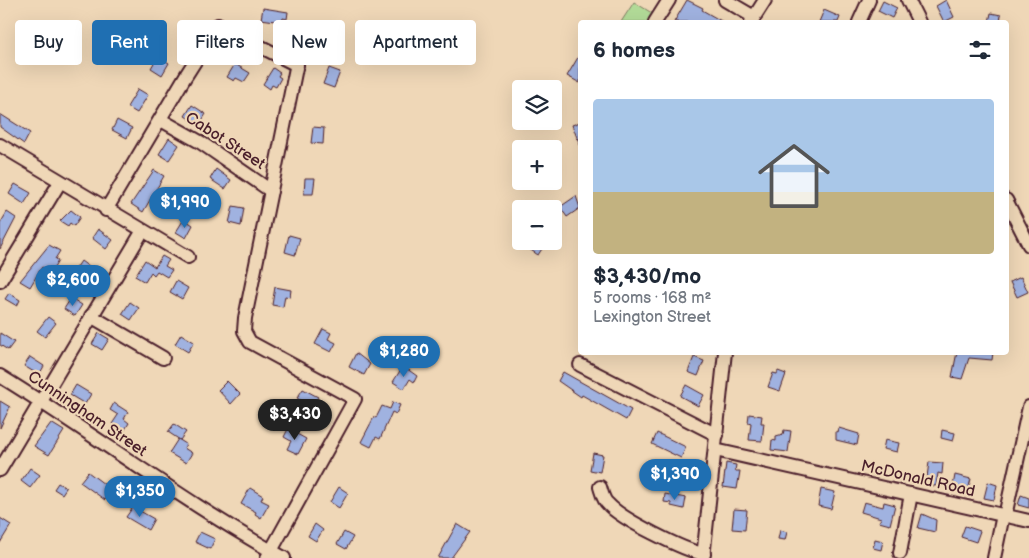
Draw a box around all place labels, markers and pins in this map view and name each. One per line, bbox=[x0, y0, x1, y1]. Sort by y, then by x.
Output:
pin: $1,990 bbox=[144, 186, 226, 229]
pin: $2,600 bbox=[32, 264, 114, 307]
pin: $1,280 bbox=[363, 336, 445, 378]
pin: $3,430 bbox=[254, 398, 336, 441]
pin: $1,390 bbox=[634, 458, 716, 501]
pin: $1,350 bbox=[99, 476, 181, 518]

